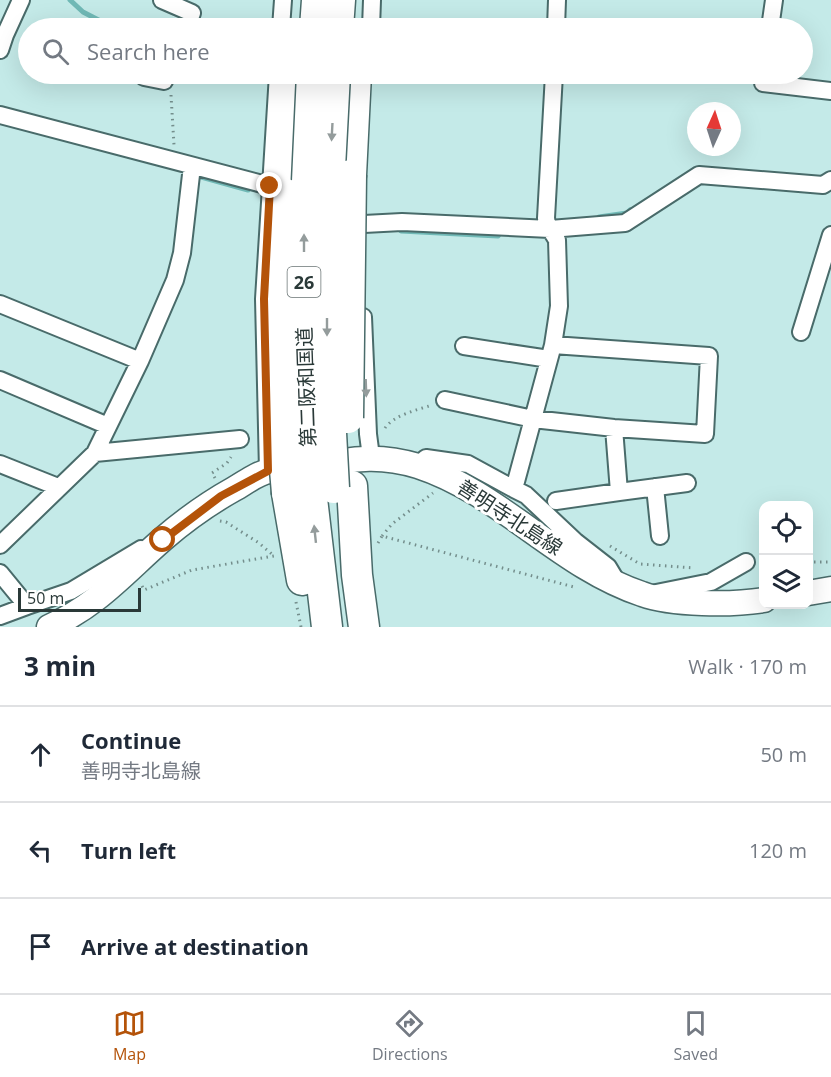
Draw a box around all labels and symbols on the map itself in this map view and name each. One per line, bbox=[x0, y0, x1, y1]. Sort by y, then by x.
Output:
north arrow bbox=[687, 102, 741, 156]
one-way arrow bbox=[327, 122, 336, 141]
route end bbox=[256, 172, 282, 198]
one-way arrow bbox=[300, 233, 309, 252]
road number: 26 bbox=[288, 267, 320, 297]
one-way arrow bbox=[322, 317, 332, 336]
street label: 第二阪和国道 bbox=[290, 327, 322, 447]
one-way arrow bbox=[361, 378, 370, 397]
street label: 善明寺北島線 bbox=[452, 473, 568, 561]
one-way arrow bbox=[310, 525, 320, 544]
route start bbox=[149, 526, 175, 552]
scale bar bbox=[18, 585, 141, 612]

